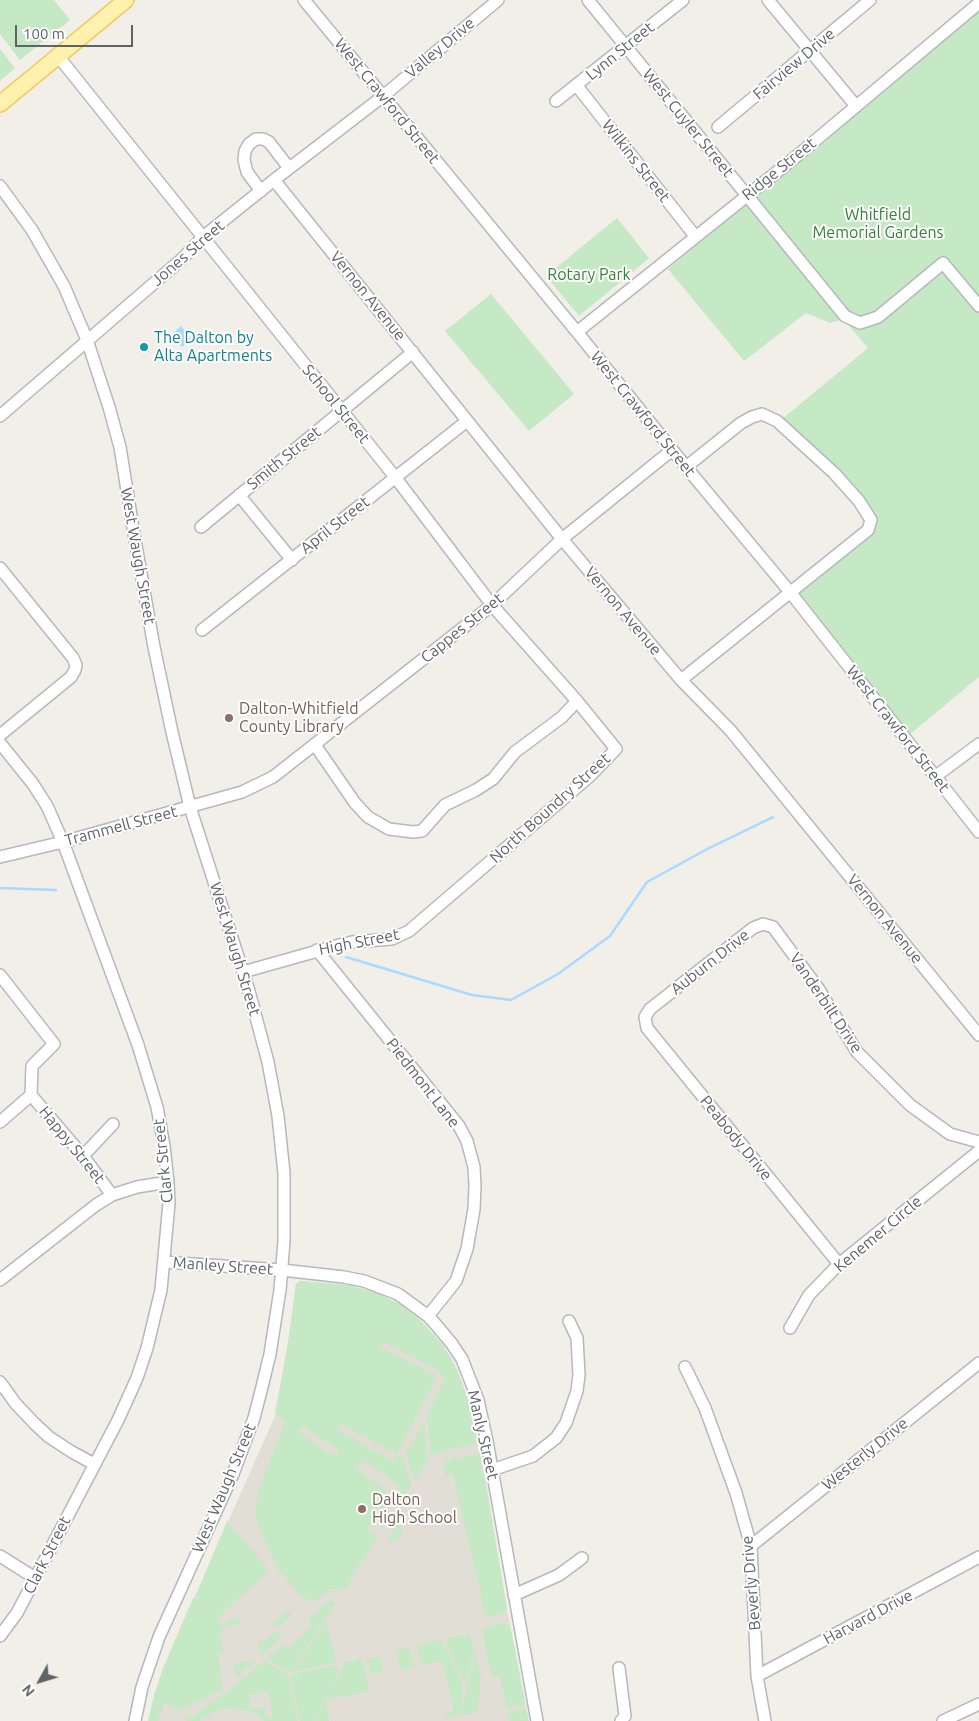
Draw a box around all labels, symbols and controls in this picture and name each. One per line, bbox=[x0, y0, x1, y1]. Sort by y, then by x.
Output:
street label: Valley Drive bbox=[401, 13, 479, 83]
scale bar bbox=[18, 15, 135, 47]
street label: Lynn Street bbox=[582, 18, 658, 84]
street label: Fairview Drive bbox=[749, 24, 839, 104]
text: 100 m bbox=[23, 25, 65, 42]
street label: West Crawford Street bbox=[330, 34, 444, 168]
street label: West Cuyler Street bbox=[638, 65, 738, 181]
street label: Wilkins Street bbox=[598, 116, 674, 206]
street label: Ridge Street bbox=[738, 133, 820, 205]
park label: Whitfield Memorial Gardens bbox=[812, 205, 944, 243]
street label: Jones Street bbox=[148, 216, 228, 290]
street label: Vernon Avenue bbox=[326, 247, 410, 345]
park label: Rotary Park bbox=[547, 265, 631, 285]
place label: The Dalton by Alta Apartments bbox=[154, 328, 272, 366]
marker: The Dalton by Alta Apartments bbox=[138, 341, 150, 353]
street label: West Crawford Street bbox=[586, 347, 700, 481]
street label: School Street bbox=[298, 361, 374, 447]
street label: Smith Street bbox=[243, 422, 325, 494]
street label: West Waugh Street bbox=[116, 486, 160, 626]
street label: April Street bbox=[297, 492, 373, 558]
street label: Vernon Avenue bbox=[580, 563, 666, 659]
street label: Cappes Street bbox=[417, 589, 507, 667]
street label: West Crawford Street bbox=[842, 662, 954, 796]
place label: Dalton-Whitfield County Library bbox=[239, 699, 359, 737]
marker: Dalton-Whitfield County Library bbox=[223, 712, 235, 724]
street label: North Boundry Street bbox=[486, 749, 614, 867]
street label: Trammell Street bbox=[63, 802, 179, 850]
street label: Vernon Avenue bbox=[843, 870, 927, 968]
street label: West Waugh Street bbox=[206, 880, 264, 1018]
street label: High Street bbox=[317, 925, 401, 959]
street label: Auburn Drive bbox=[667, 925, 753, 999]
street label: Vanderbilt Drive bbox=[785, 949, 867, 1057]
street label: Piedmont Lane bbox=[382, 1034, 464, 1132]
street label: Peabody Drive bbox=[696, 1092, 776, 1184]
street label: Happy Street bbox=[35, 1102, 109, 1188]
street label: Clark Street bbox=[149, 1118, 177, 1204]
street label: Kenemer Circle bbox=[830, 1192, 926, 1276]
street label: Manley Street bbox=[172, 1253, 274, 1279]
street label: Manly Street bbox=[463, 1388, 503, 1482]
street label: Westerly Drive bbox=[818, 1414, 912, 1494]
street label: West Waugh Street bbox=[188, 1420, 260, 1556]
place label: Dalton High School bbox=[372, 1490, 457, 1528]
marker: Dalton High School bbox=[356, 1503, 368, 1515]
street label: Clark Street bbox=[19, 1513, 75, 1597]
street label: Beverly Drive bbox=[737, 1535, 765, 1631]
street label: Harvard Drive bbox=[820, 1585, 916, 1649]
north arrow bbox=[15, 1656, 65, 1706]
text: N bbox=[19, 1681, 38, 1700]

